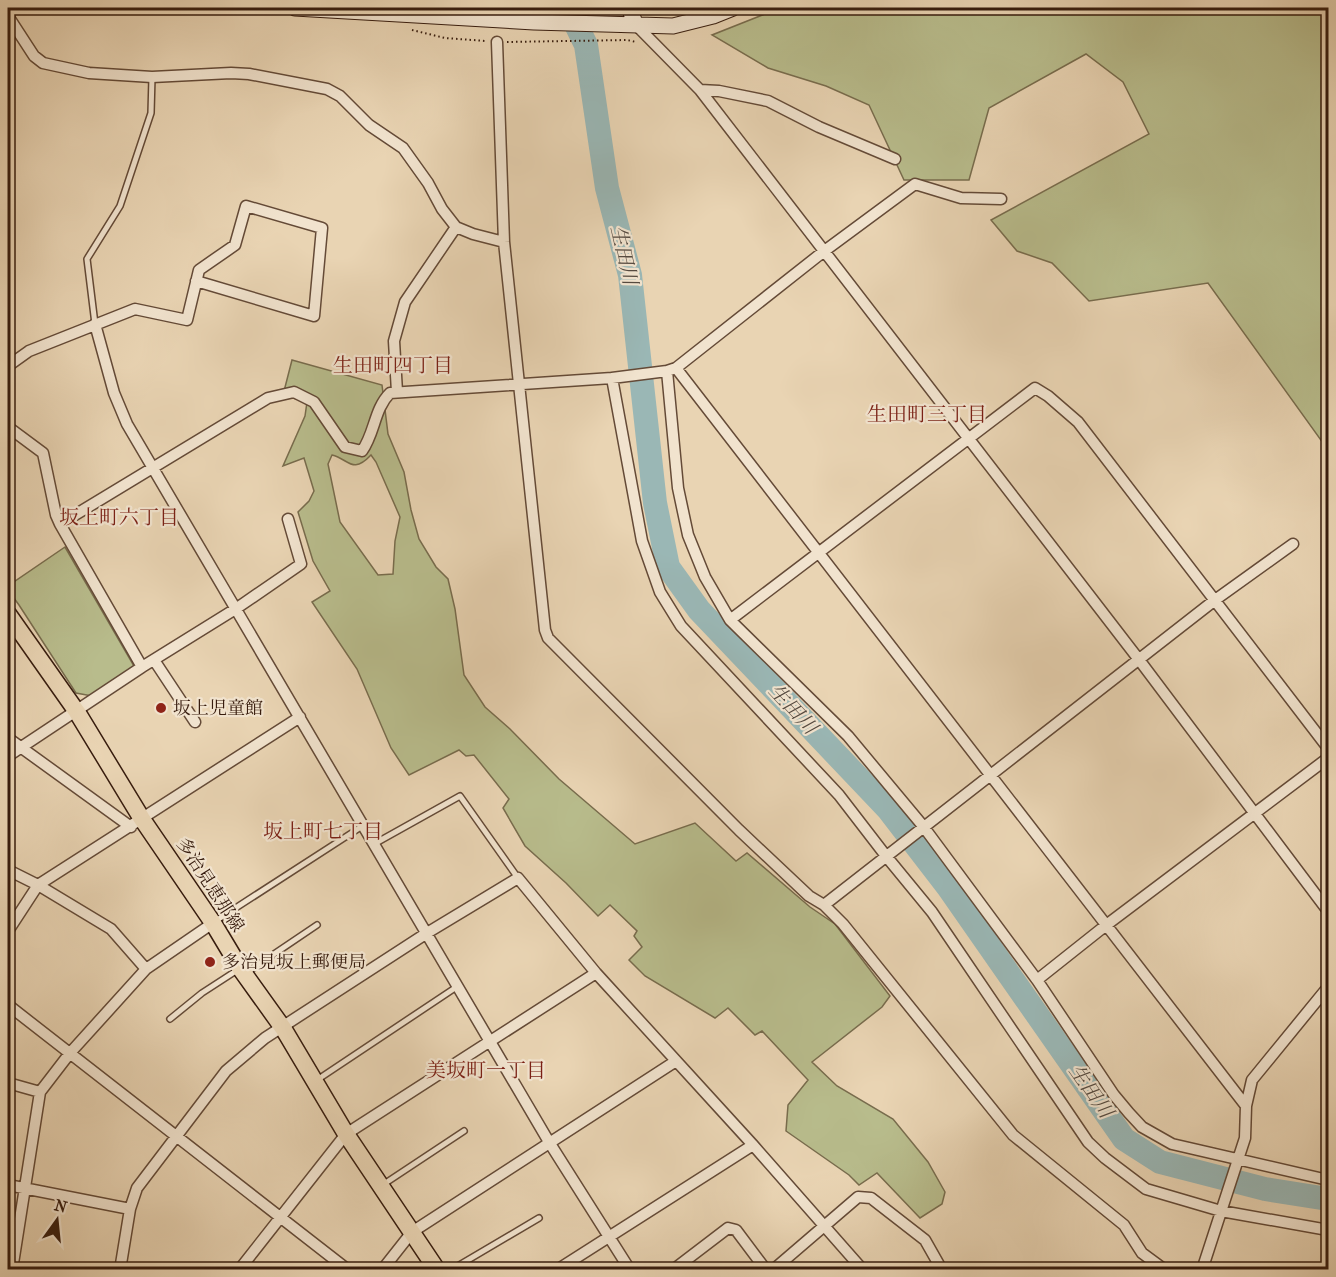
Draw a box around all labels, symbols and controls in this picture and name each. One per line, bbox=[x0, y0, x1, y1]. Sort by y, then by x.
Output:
water label: 生田川 bbox=[606, 223, 642, 289]
district label: 生田町四丁目 bbox=[333, 354, 453, 377]
district label: 生田町三丁目 bbox=[867, 403, 987, 426]
district label: 坂上町六丁目 bbox=[59, 506, 179, 529]
water label: 生田川 bbox=[764, 679, 823, 740]
place label: 坂上児童館 bbox=[173, 698, 263, 719]
marker: 坂上児童館 bbox=[154, 701, 168, 715]
district label: 坂上町七丁目 bbox=[263, 820, 383, 843]
street label: 多治見恵那線 bbox=[172, 834, 248, 936]
place label: 多治見坂上郵便局 bbox=[222, 952, 366, 973]
marker: 多治見坂上郵便局 bbox=[203, 955, 217, 969]
district label: 美坂町一丁目 bbox=[426, 1059, 546, 1082]
water label: 生田川 bbox=[1064, 1060, 1119, 1124]
north arrow bbox=[27, 1190, 87, 1250]
text: N bbox=[52, 1195, 70, 1217]

